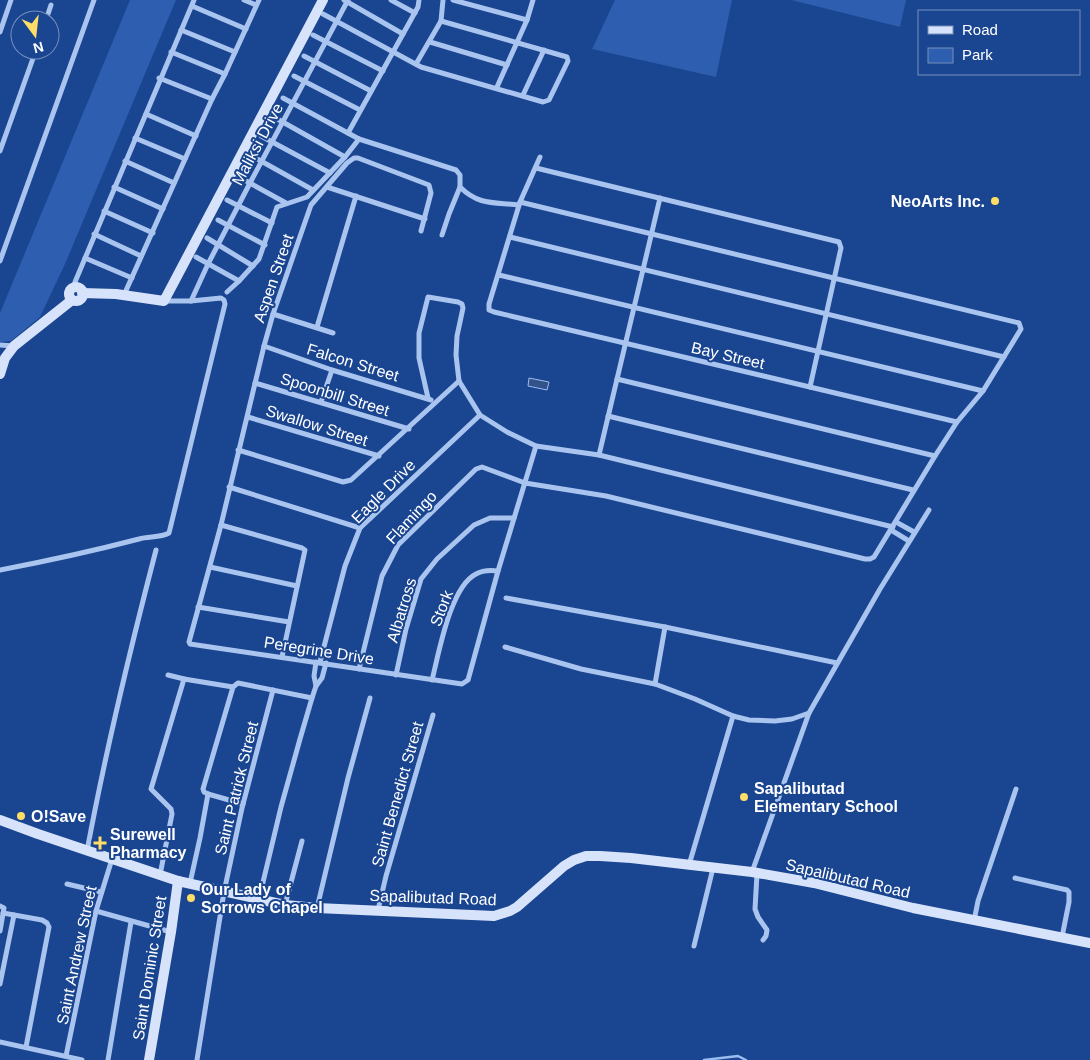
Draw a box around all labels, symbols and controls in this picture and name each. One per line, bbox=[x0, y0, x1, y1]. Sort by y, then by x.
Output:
north arrow bbox=[10, 10, 60, 60]
legend bbox=[918, 10, 1080, 75]
text: Road bbox=[962, 21, 998, 38]
text: N bbox=[31, 39, 45, 57]
text: Park bbox=[962, 46, 993, 63]
street label: Maliksi Drive bbox=[229, 100, 286, 188]
place label: NeoArts Inc. bbox=[891, 193, 985, 210]
marker: NeoArts Inc. bbox=[989, 195, 1001, 207]
street label: Aspen Street bbox=[250, 231, 297, 325]
street label: Bay Street bbox=[690, 339, 767, 372]
street label: Falcon Street bbox=[305, 340, 401, 385]
street label: Spoonbill Street bbox=[278, 370, 392, 419]
street label: Swallow Street bbox=[264, 402, 370, 449]
street label: Eagle Drive bbox=[348, 456, 419, 527]
street label: Flamingo bbox=[383, 487, 440, 547]
street label: Albatross bbox=[384, 576, 419, 645]
street label: Stork bbox=[427, 587, 456, 629]
street label: Peregrine Drive bbox=[263, 633, 375, 668]
street label: Saint Patrick Street bbox=[212, 719, 261, 857]
street label: Saint Benedict Street bbox=[369, 719, 427, 869]
place label: Sapalibutad Elementary School bbox=[754, 780, 898, 815]
marker: Sapalibutad Elementary School bbox=[738, 791, 750, 803]
place label: O!Save bbox=[31, 808, 86, 825]
marker: O!Save bbox=[15, 810, 27, 822]
place label: Surewell Pharmacy bbox=[110, 826, 187, 861]
marker: Surewell Pharmacy bbox=[94, 837, 106, 849]
street label: Sapalibutad Road bbox=[784, 856, 912, 901]
place label: Our Lady of Sorrows Chapel bbox=[201, 881, 323, 916]
street label: Saint Andrew Street bbox=[53, 884, 100, 1026]
street label: Sapalibutad Road bbox=[369, 887, 497, 908]
marker: Our Lady of Sorrows Chapel bbox=[185, 892, 197, 904]
street label: Saint Dominic Street bbox=[130, 894, 169, 1041]

